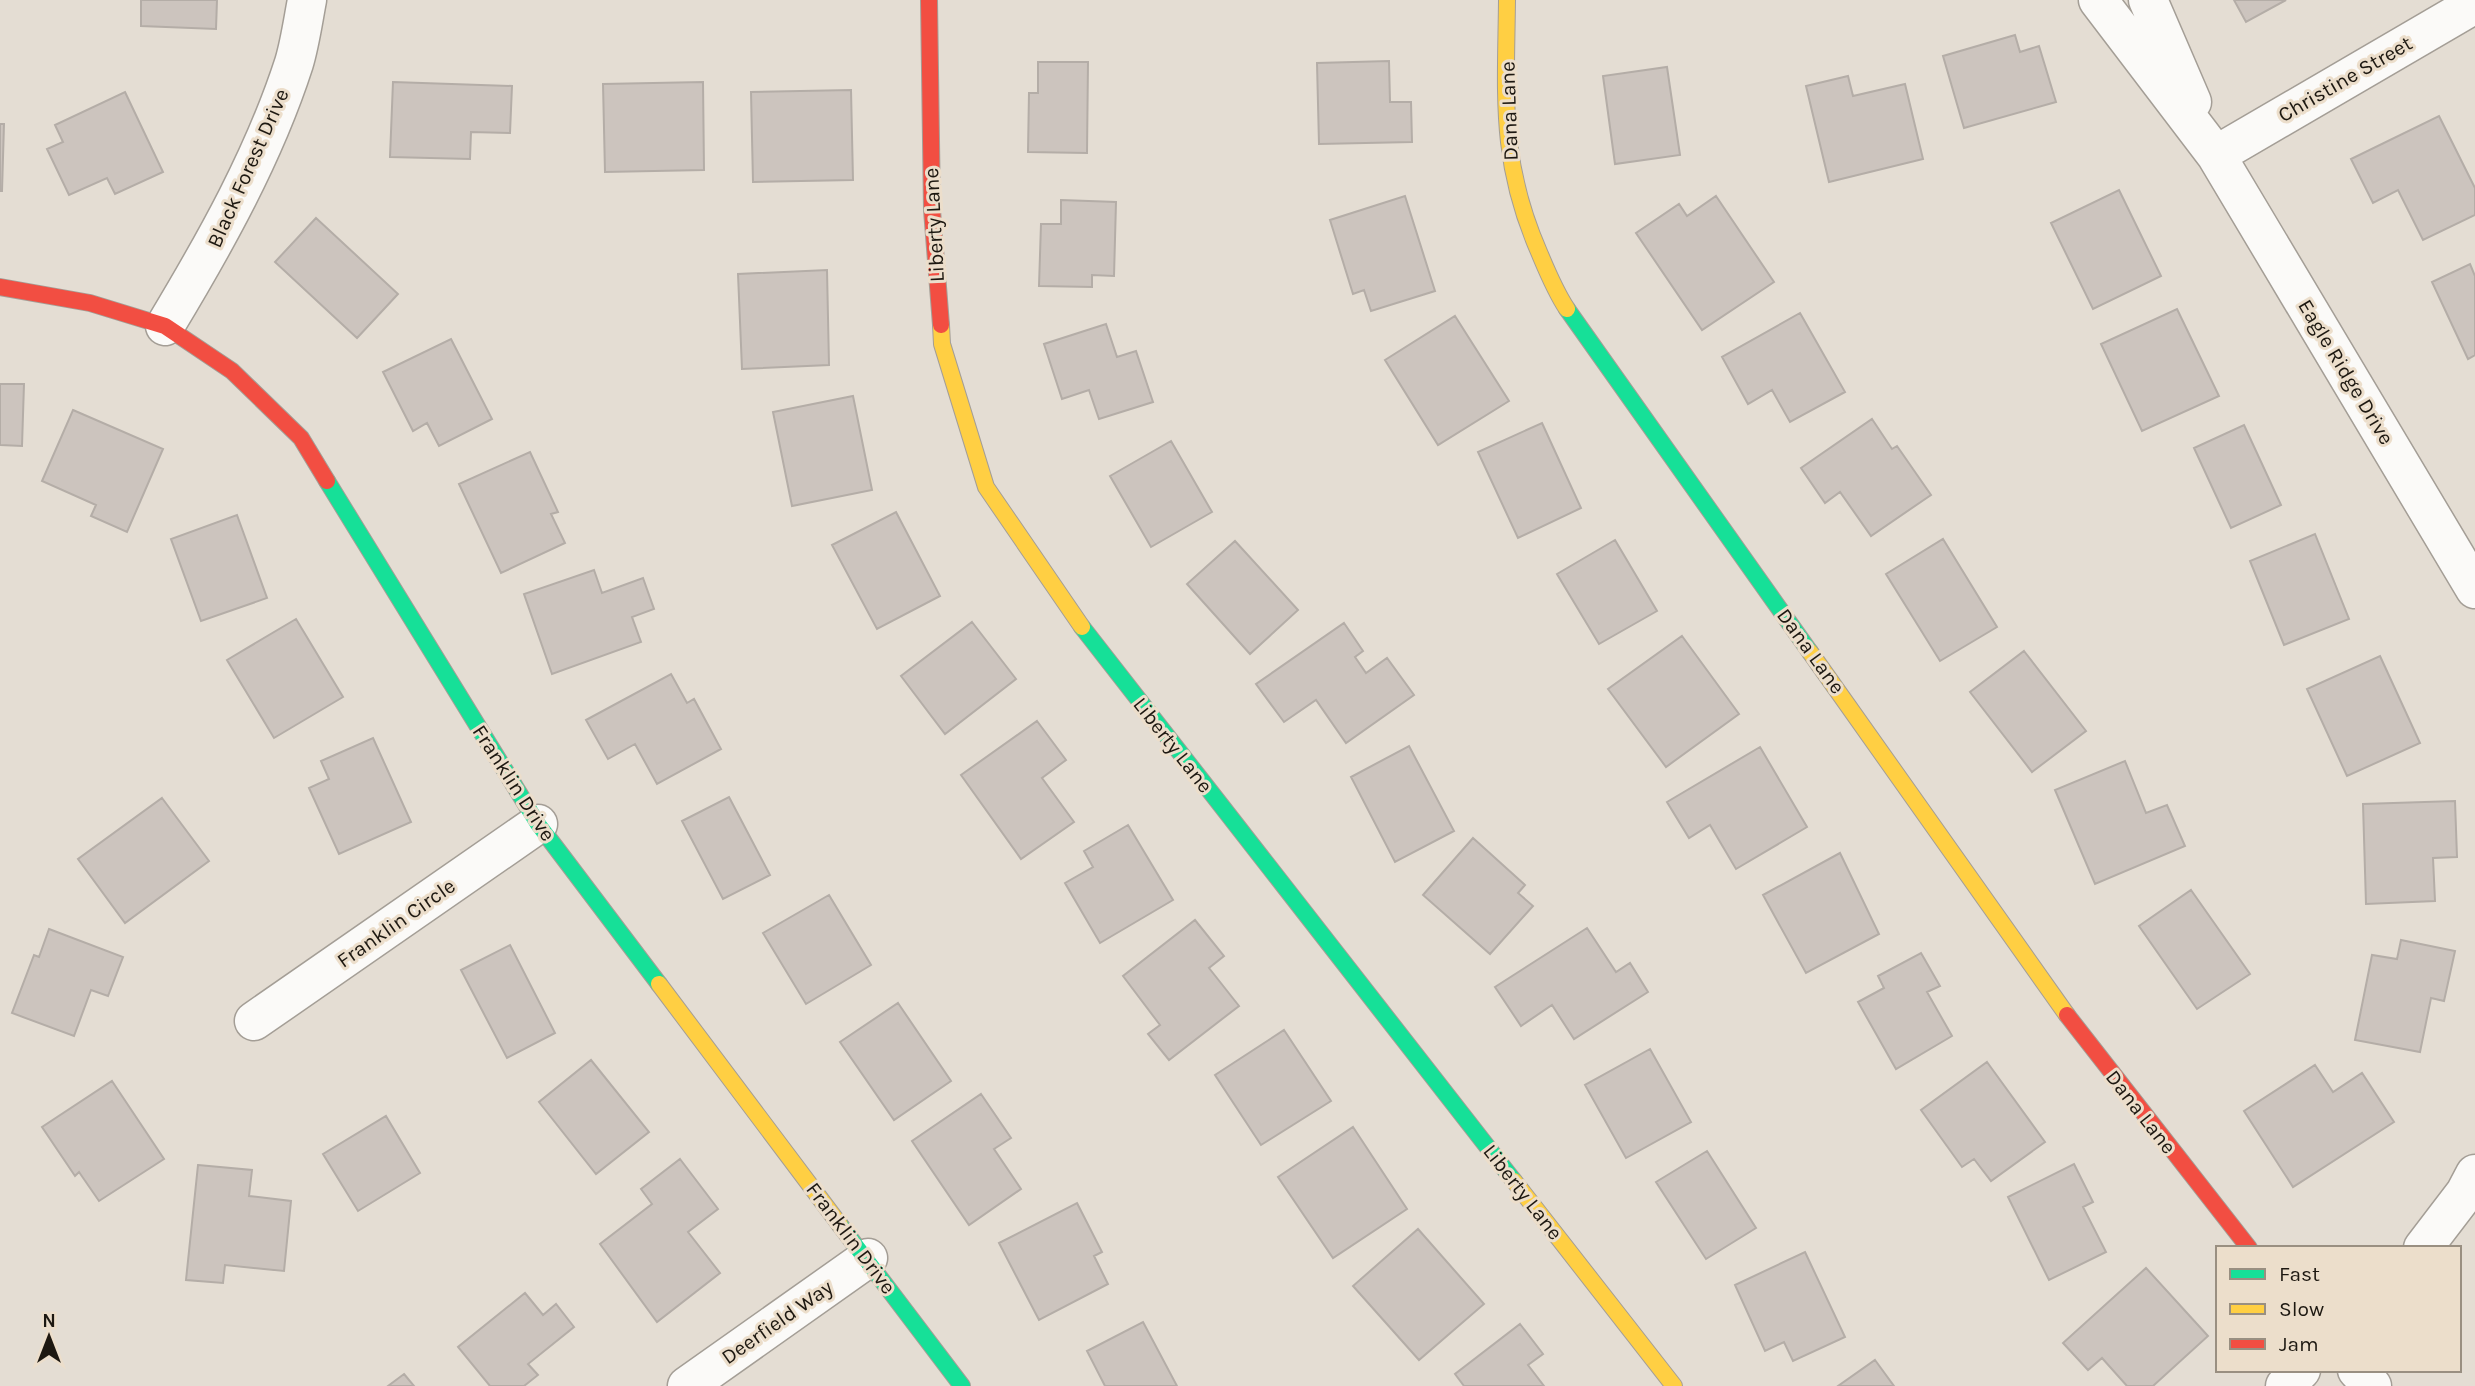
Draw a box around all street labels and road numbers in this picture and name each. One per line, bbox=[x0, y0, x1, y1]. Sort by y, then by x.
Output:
street label: Christine Street bbox=[2274, 31, 2416, 127]
street label: Dana Lane bbox=[1495, 61, 1523, 161]
street label: Black Forest Drive bbox=[202, 85, 294, 251]
street label: Liberty Lane bbox=[919, 167, 949, 283]
street label: Eagle Ridge Drive bbox=[2293, 295, 2399, 449]
street label: Dana Lane bbox=[1772, 604, 1850, 698]
street label: Liberty Lane bbox=[1128, 693, 1218, 797]
street label: Franklin Drive bbox=[468, 720, 560, 846]
street label: Franklin Circle bbox=[332, 873, 460, 973]
street label: Dana Lane bbox=[2101, 1065, 2181, 1159]
street label: Liberty Lane bbox=[1478, 1140, 1568, 1244]
street label: Franklin Drive bbox=[801, 1177, 901, 1299]
street label: Deerfield Way bbox=[717, 1275, 837, 1369]

